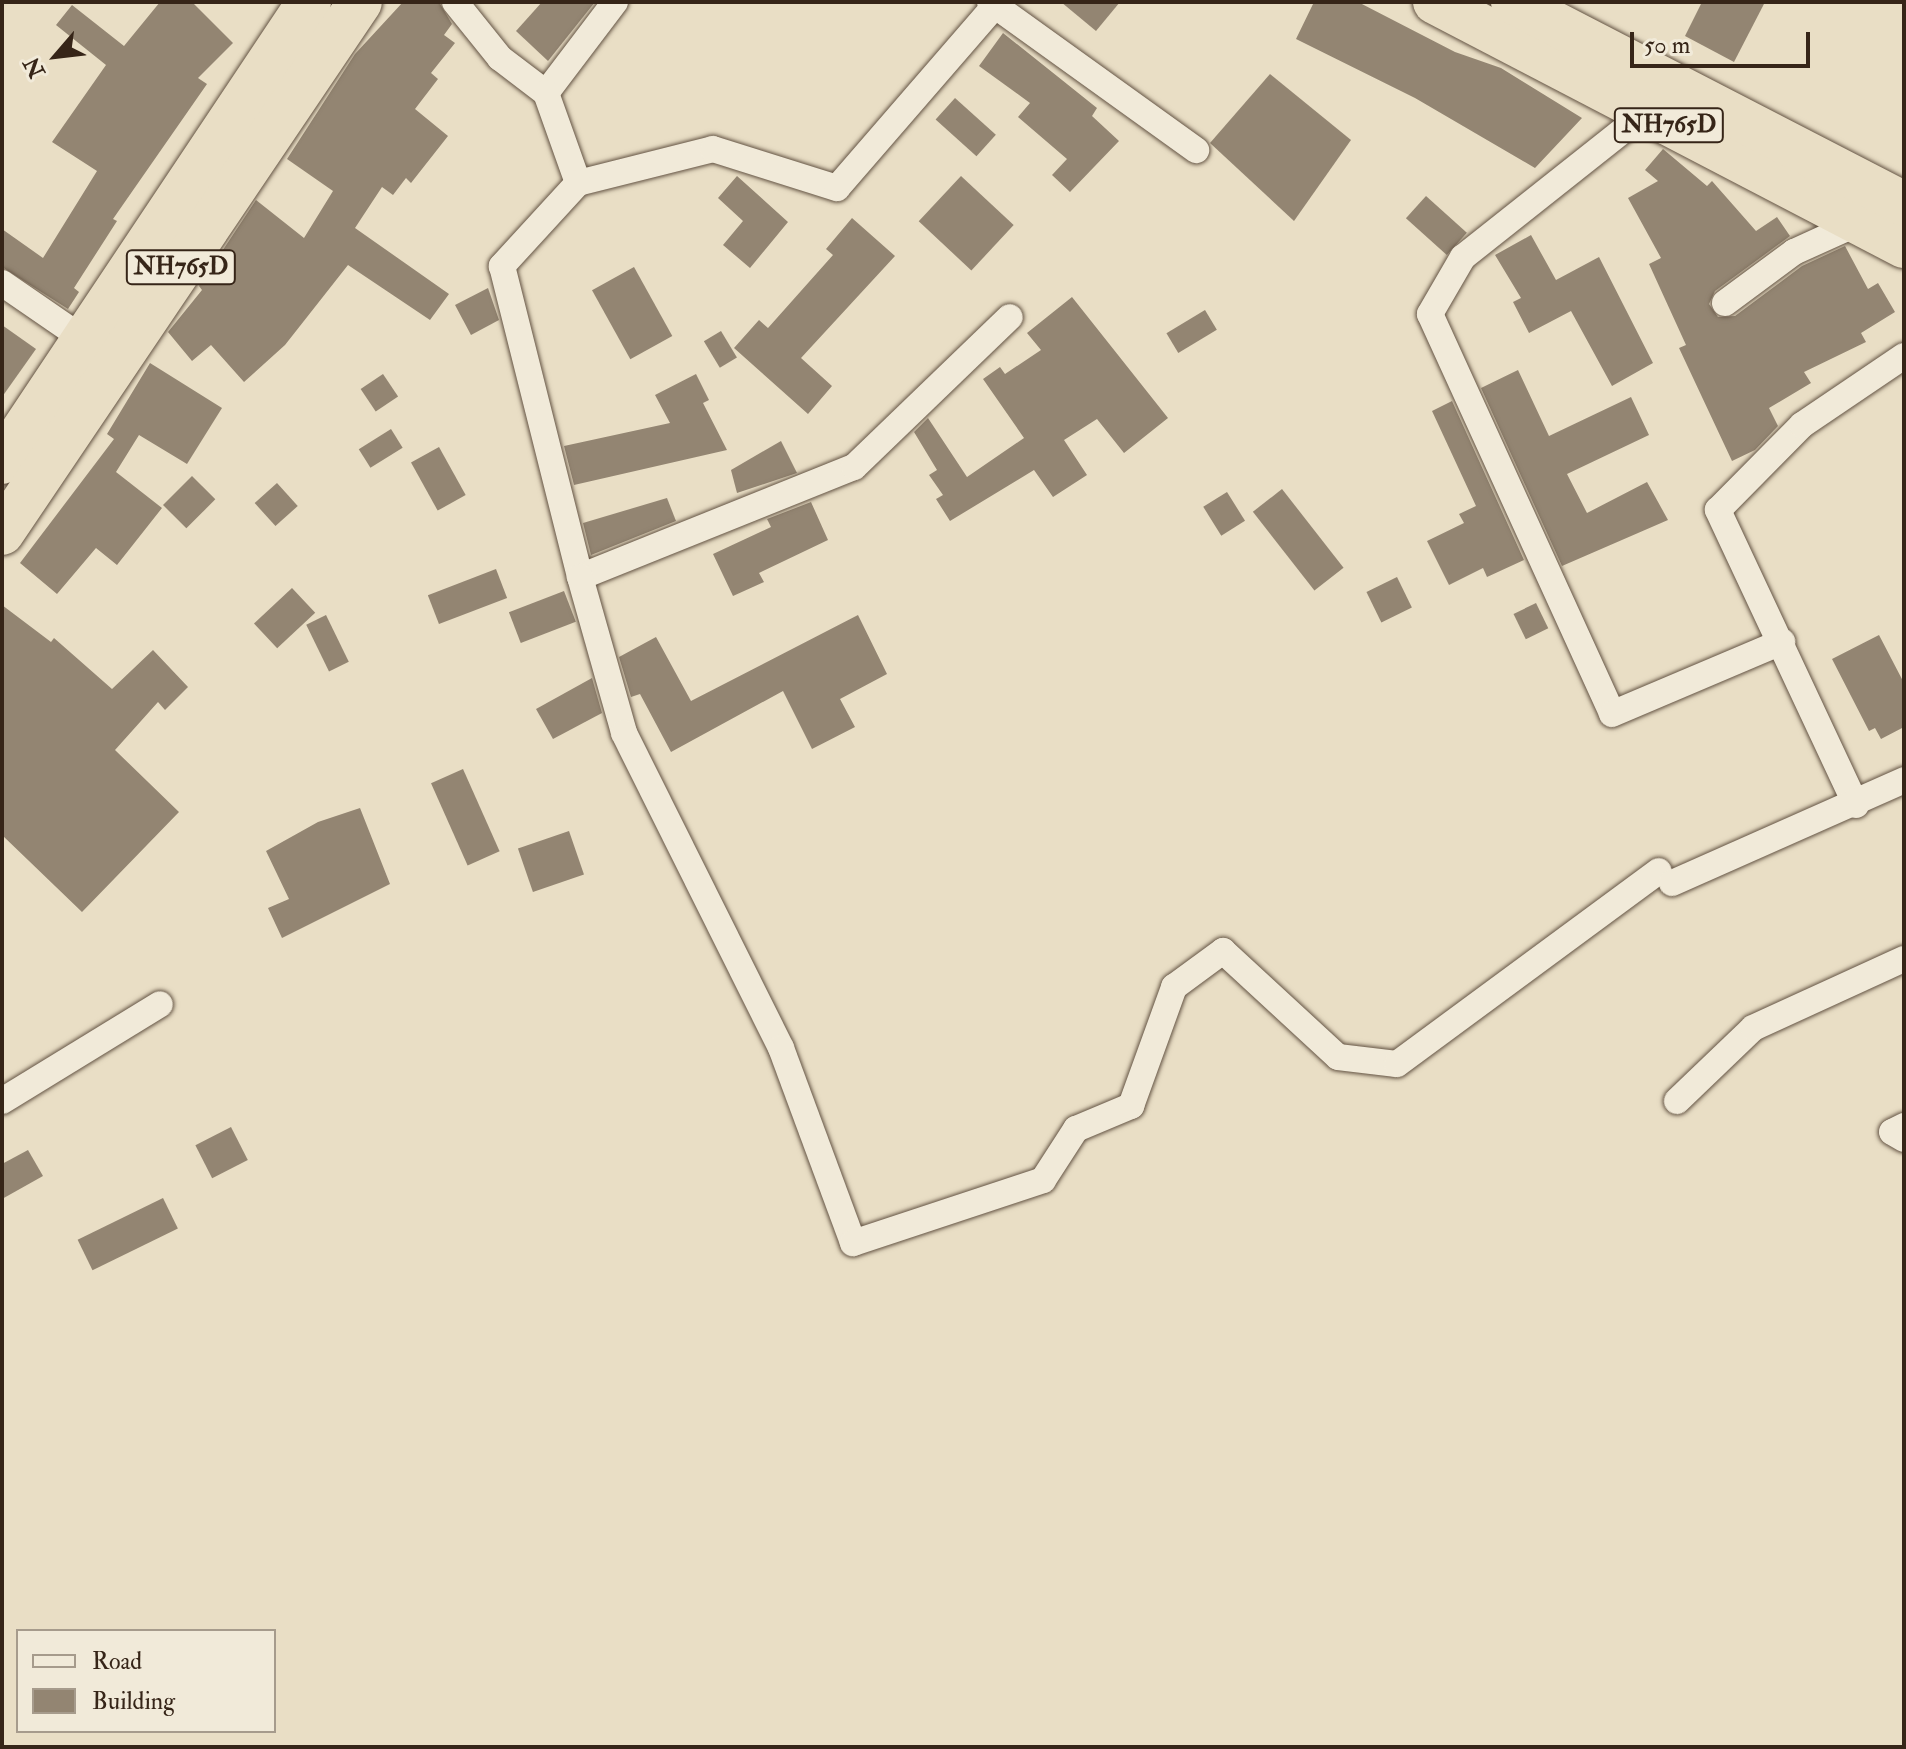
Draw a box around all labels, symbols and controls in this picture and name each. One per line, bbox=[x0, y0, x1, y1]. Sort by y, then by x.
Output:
north arrow bbox=[16, 16, 96, 96]
scale bar bbox=[1634, 16, 1814, 66]
text: 50 m bbox=[1644, 30, 1690, 61]
text: N bbox=[18, 52, 52, 83]
road number: NH765D bbox=[1613, 105, 1725, 145]
road number: NH765D bbox=[125, 247, 237, 287]
legend bbox=[16, 1629, 276, 1733]
text: Road bbox=[92, 1646, 142, 1677]
text: Building bbox=[92, 1686, 175, 1717]

